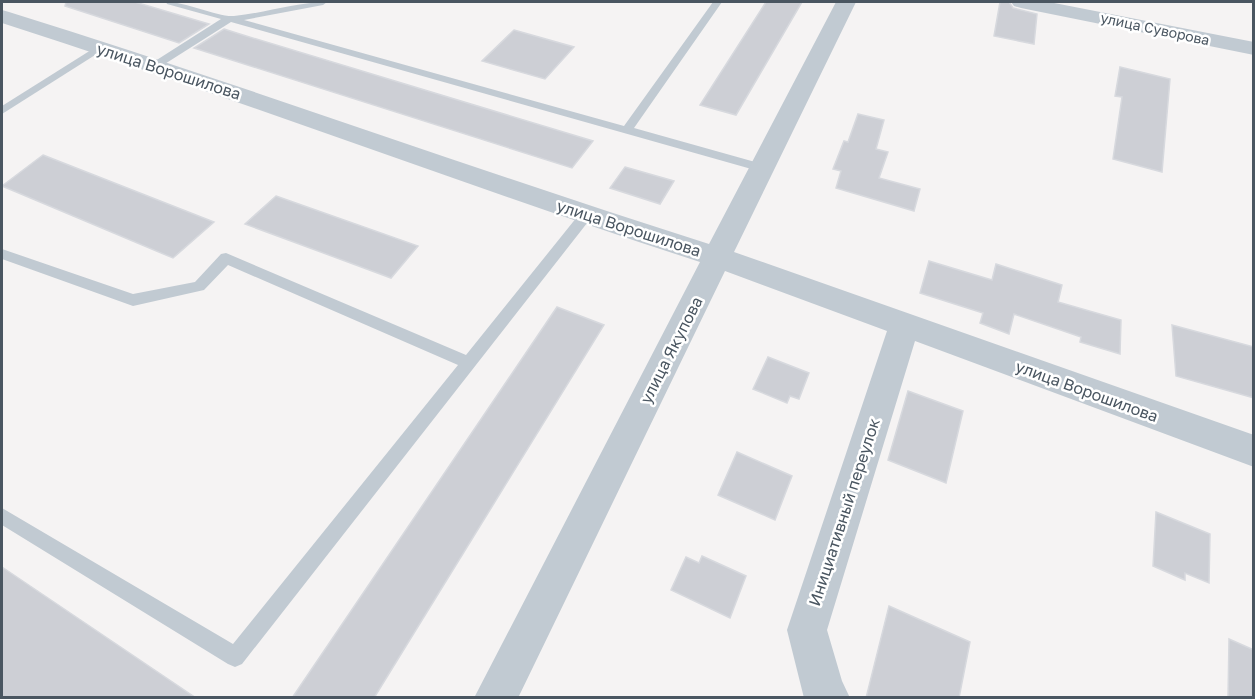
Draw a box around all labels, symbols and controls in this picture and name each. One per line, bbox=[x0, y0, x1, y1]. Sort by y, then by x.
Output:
street label: улица Суворова bbox=[1099, 9, 1211, 48]
street label: улица Ворошилова bbox=[94, 38, 244, 104]
street label: улица Ворошилова bbox=[554, 195, 704, 261]
street label: улица Якупова bbox=[635, 293, 707, 407]
street label: улица Ворошилова bbox=[1013, 356, 1161, 426]
street label: Инициативный переулок bbox=[804, 415, 884, 609]

